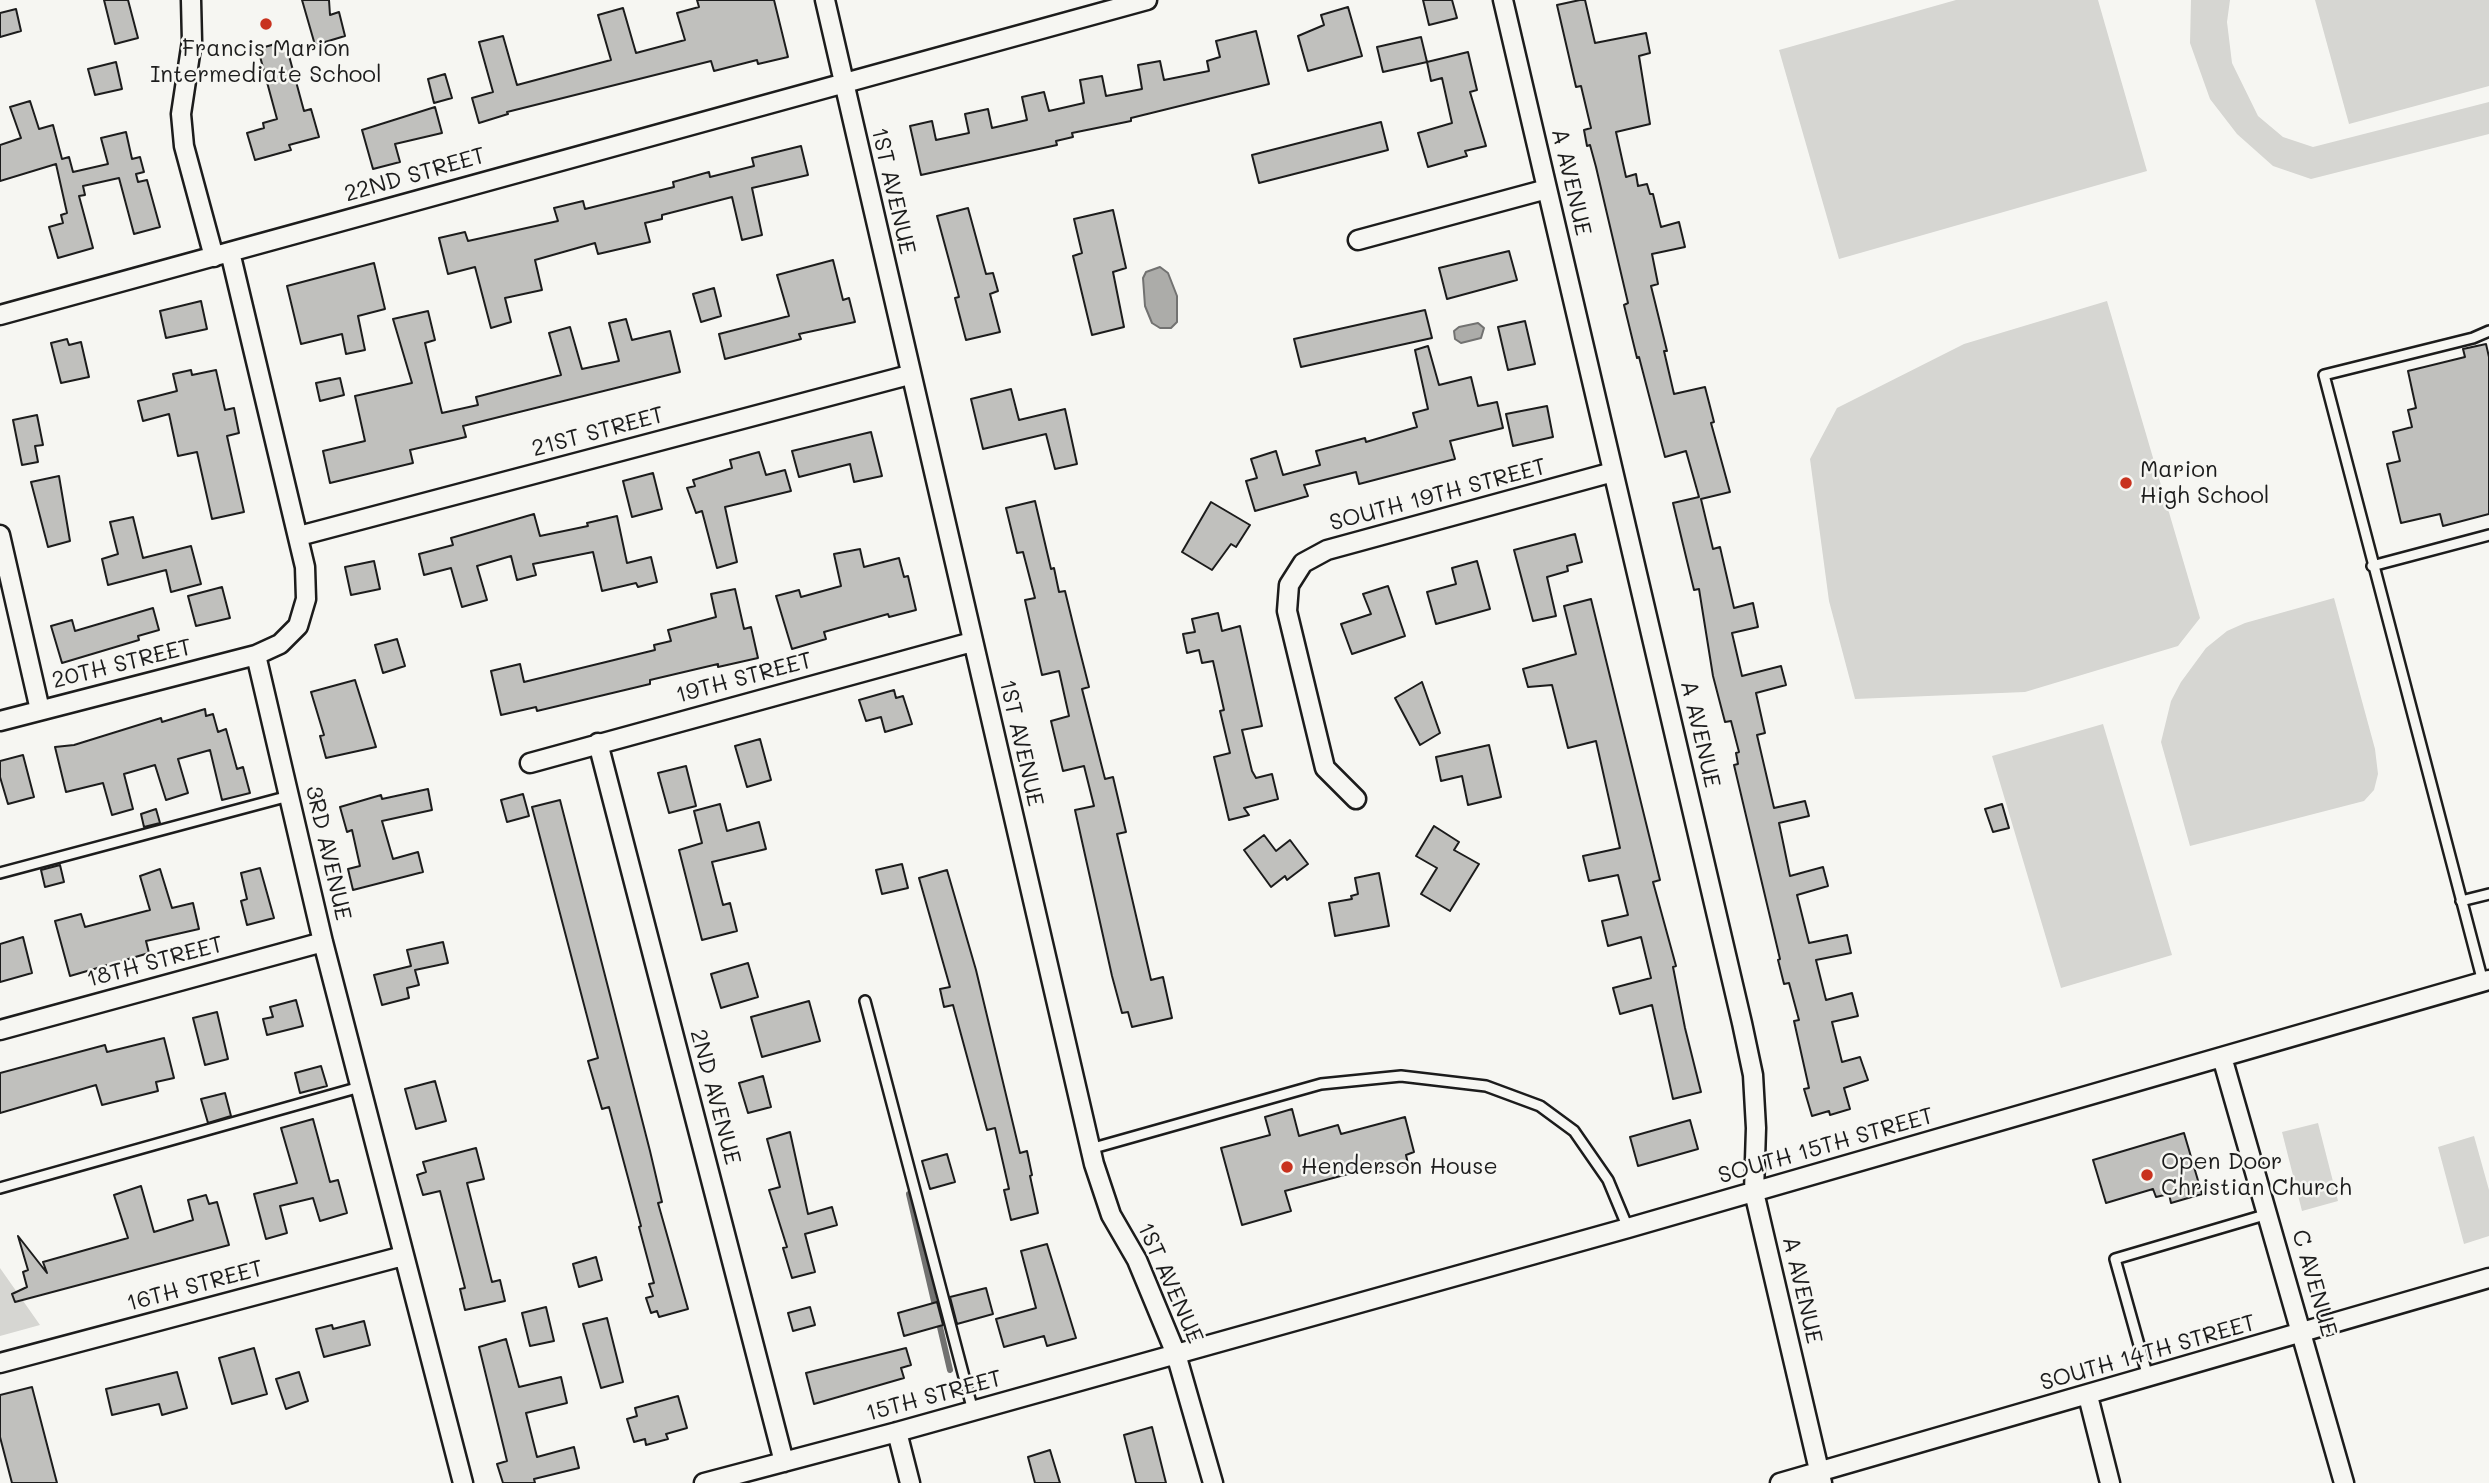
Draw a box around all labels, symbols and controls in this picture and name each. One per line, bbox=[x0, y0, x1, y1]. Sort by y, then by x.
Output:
marker: Francis Marion Intermediate School bbox=[258, 16, 274, 32]
place label: Francis Marion Intermediate School bbox=[150, 35, 382, 89]
street label: 1ST AVENUE bbox=[865, 125, 921, 257]
street label: A AVENUE bbox=[1545, 126, 1597, 238]
street label: 22ND STREET bbox=[341, 142, 489, 208]
street label: 21ST STREET bbox=[529, 401, 667, 463]
street label: SOUTH 19TH STREET bbox=[1327, 453, 1549, 537]
place label: Marion High School bbox=[2140, 456, 2270, 510]
marker: Marion High School bbox=[2118, 475, 2134, 491]
street label: 20TH STREET bbox=[49, 633, 195, 695]
street label: 19TH STREET bbox=[673, 647, 815, 709]
street label: 1ST AVENUE bbox=[993, 677, 1049, 809]
street label: A AVENUE bbox=[1674, 678, 1726, 790]
street label: 3RD AVENUE bbox=[299, 783, 357, 923]
street label: 18TH STREET bbox=[84, 930, 226, 994]
street label: 2ND AVENUE bbox=[684, 1026, 746, 1168]
street label: SOUTH 15TH STREET bbox=[1715, 1102, 1937, 1190]
place label: Open Door Christian Church bbox=[2161, 1148, 2352, 1202]
place label: Henderson House bbox=[1301, 1153, 1498, 1181]
marker: Henderson House bbox=[1279, 1159, 1295, 1175]
marker: Open Door Christian Church bbox=[2139, 1167, 2155, 1183]
street label: 1ST AVENUE bbox=[1131, 1218, 1209, 1348]
street label: C AVENUE bbox=[2286, 1226, 2342, 1340]
street label: A AVENUE bbox=[1776, 1234, 1828, 1346]
street label: 16TH STREET bbox=[124, 1254, 266, 1318]
street label: SOUTH 14TH STREET bbox=[2037, 1309, 2259, 1397]
street label: 15TH STREET bbox=[863, 1365, 1005, 1427]

